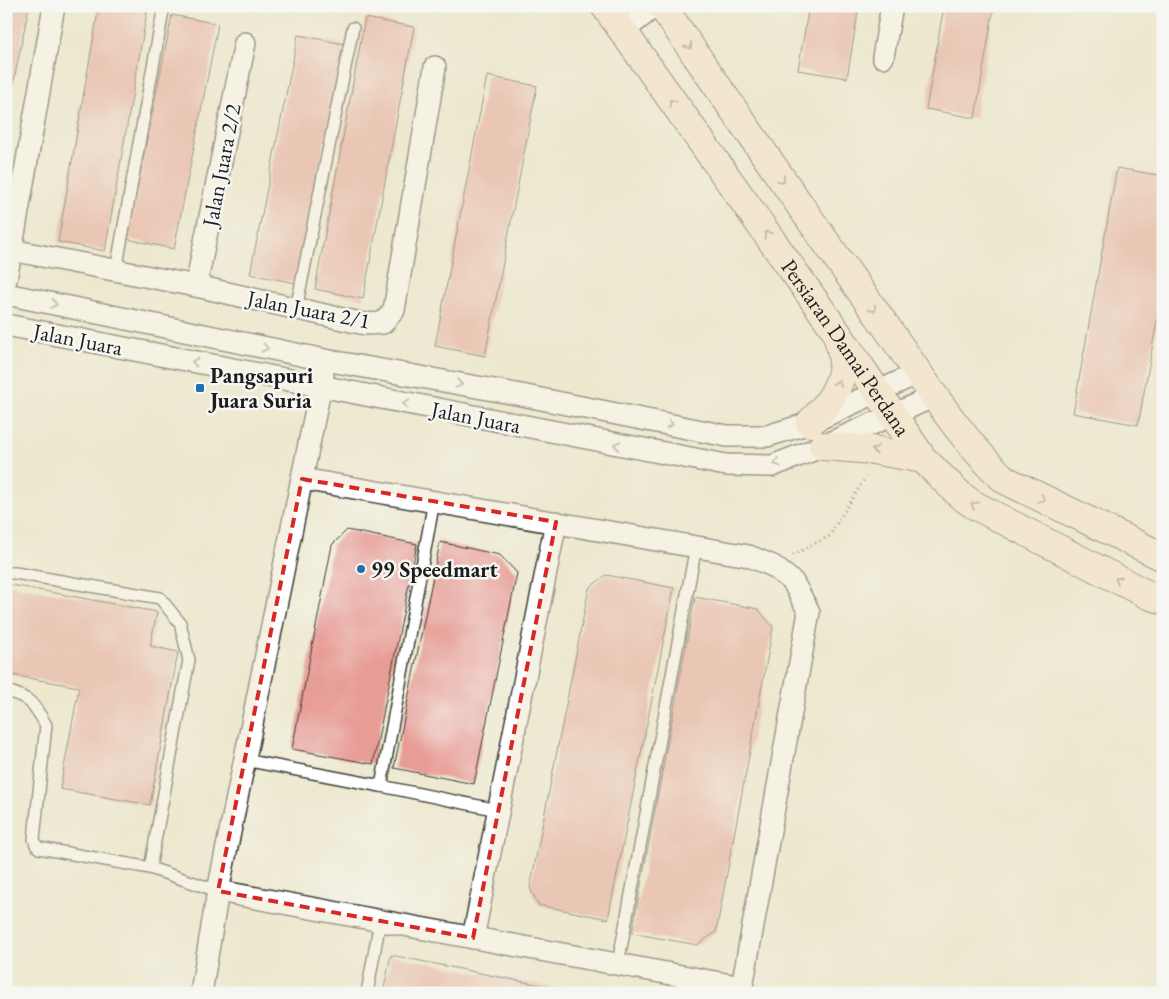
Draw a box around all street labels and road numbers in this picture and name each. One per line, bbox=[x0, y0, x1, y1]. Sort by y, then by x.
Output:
street label: Jalan Juara 2/2 bbox=[195, 101, 248, 231]
street label: Persiaran Damai Perdana bbox=[774, 253, 917, 442]
street label: Jalan Juara 2/1 bbox=[243, 283, 373, 336]
street label: Jalan Juara bbox=[29, 316, 125, 362]
street label: Jalan Juara bbox=[427, 394, 523, 440]

